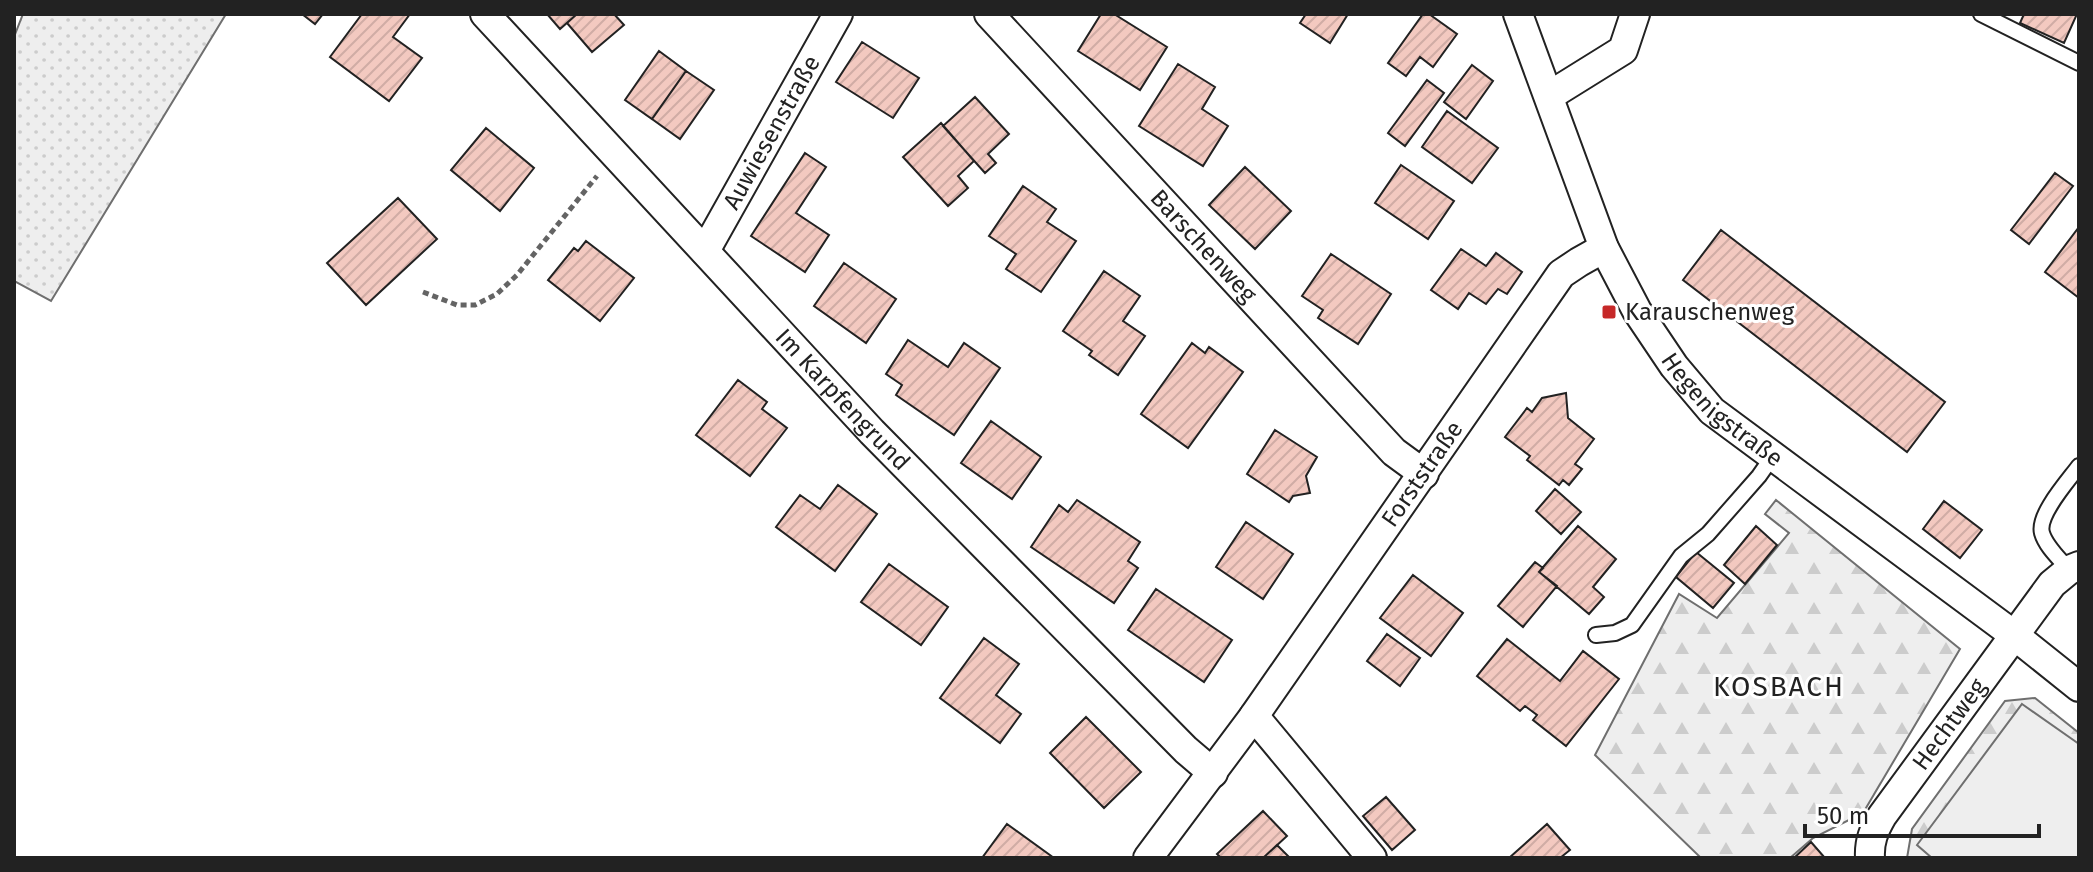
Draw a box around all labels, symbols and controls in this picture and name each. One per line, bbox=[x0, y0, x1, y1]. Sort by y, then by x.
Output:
street label: Auwiesenstraße bbox=[717, 51, 826, 214]
street label: Barschenweg bbox=[1145, 184, 1263, 309]
place label: Karauschenweg bbox=[1625, 298, 1795, 326]
marker: Karauschenweg bbox=[1600, 303, 1618, 321]
street label: Im Karpfengrund bbox=[770, 323, 916, 476]
street label: Hegenigstraße bbox=[1655, 347, 1788, 473]
street label: Forststraße bbox=[1376, 416, 1469, 532]
district label: KOSBACH bbox=[1713, 670, 1845, 703]
street label: Hechtweg bbox=[1906, 673, 1992, 776]
scale bar bbox=[1805, 788, 2039, 838]
text: 50 m bbox=[1817, 802, 1869, 830]

